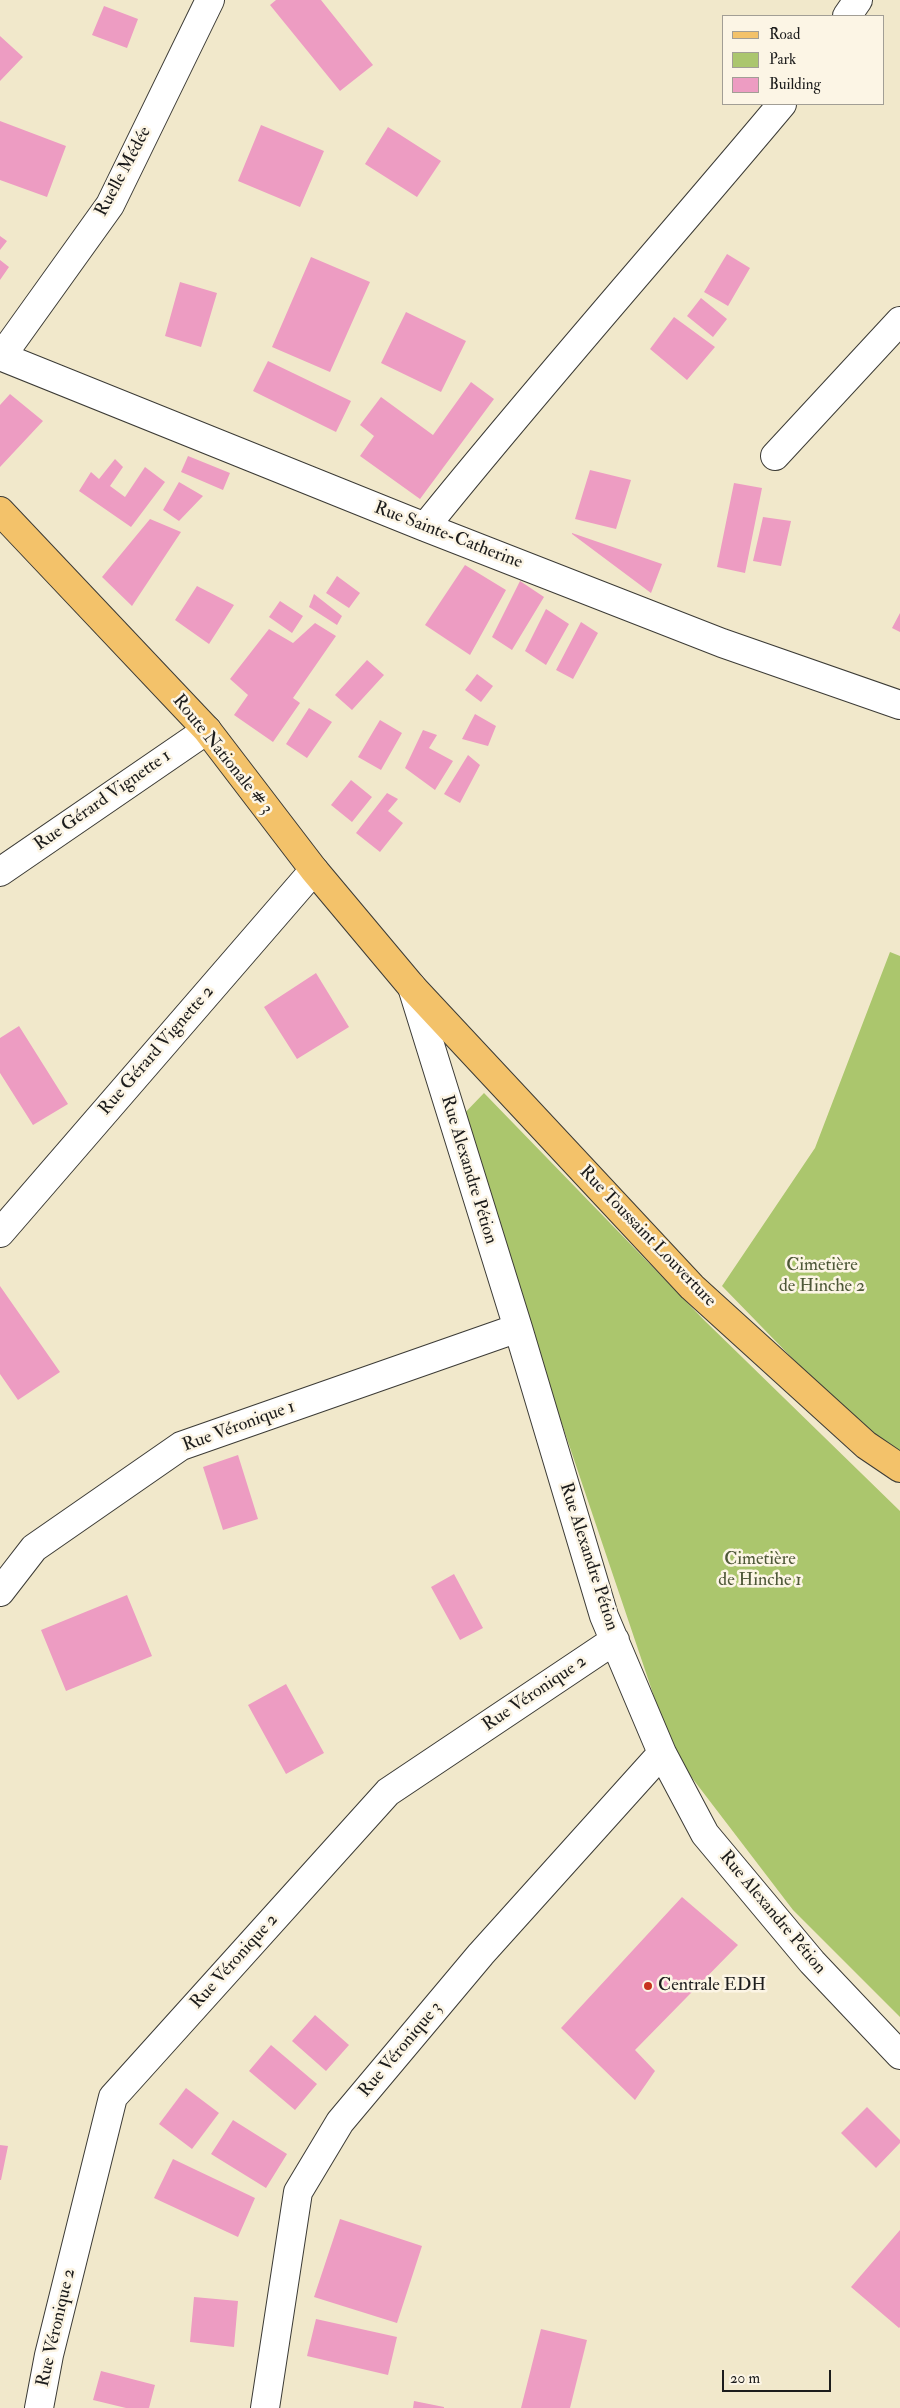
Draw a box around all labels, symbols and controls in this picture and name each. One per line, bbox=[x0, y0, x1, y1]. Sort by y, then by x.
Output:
legend bbox=[722, 15, 885, 105]
text: Road bbox=[769, 25, 800, 44]
text: Park bbox=[769, 50, 796, 69]
text: Building bbox=[769, 75, 821, 94]
street label: Ruelle Médée bbox=[91, 123, 157, 221]
street label: Rue Sainte-Catherine bbox=[371, 498, 525, 574]
street label: Route Nationale # 3 bbox=[167, 691, 277, 819]
street label: Rue Gérard Vignette 1 bbox=[31, 746, 175, 856]
street label: Rue Gérard Vignette 2 bbox=[95, 982, 219, 1120]
street label: Rue Alexandre Pétion bbox=[435, 1093, 501, 1247]
street label: Rue Toussaint Louverture bbox=[574, 1162, 720, 1312]
park label: Cimetière de Hinche 2 bbox=[779, 1255, 865, 1298]
street label: Rue Véronique 1 bbox=[180, 1397, 298, 1457]
street label: Rue Alexandre Pétion bbox=[554, 1480, 622, 1634]
park label: Cimetière de Hinche 1 bbox=[718, 1549, 802, 1592]
street label: Rue Véronique 2 bbox=[479, 1651, 591, 1737]
street label: Rue Alexandre Pétion bbox=[714, 1847, 830, 1979]
street label: Rue Véronique 2 bbox=[187, 1910, 283, 2014]
place label: Centrale EDH bbox=[658, 1975, 766, 1997]
marker: Centrale EDH bbox=[642, 1980, 654, 1992]
street label: Rue Véronique 3 bbox=[355, 1998, 447, 2102]
street label: Rue Véronique 2 bbox=[33, 2267, 81, 2389]
scale bar bbox=[725, 2360, 834, 2392]
text: 20 m bbox=[730, 2369, 760, 2388]

